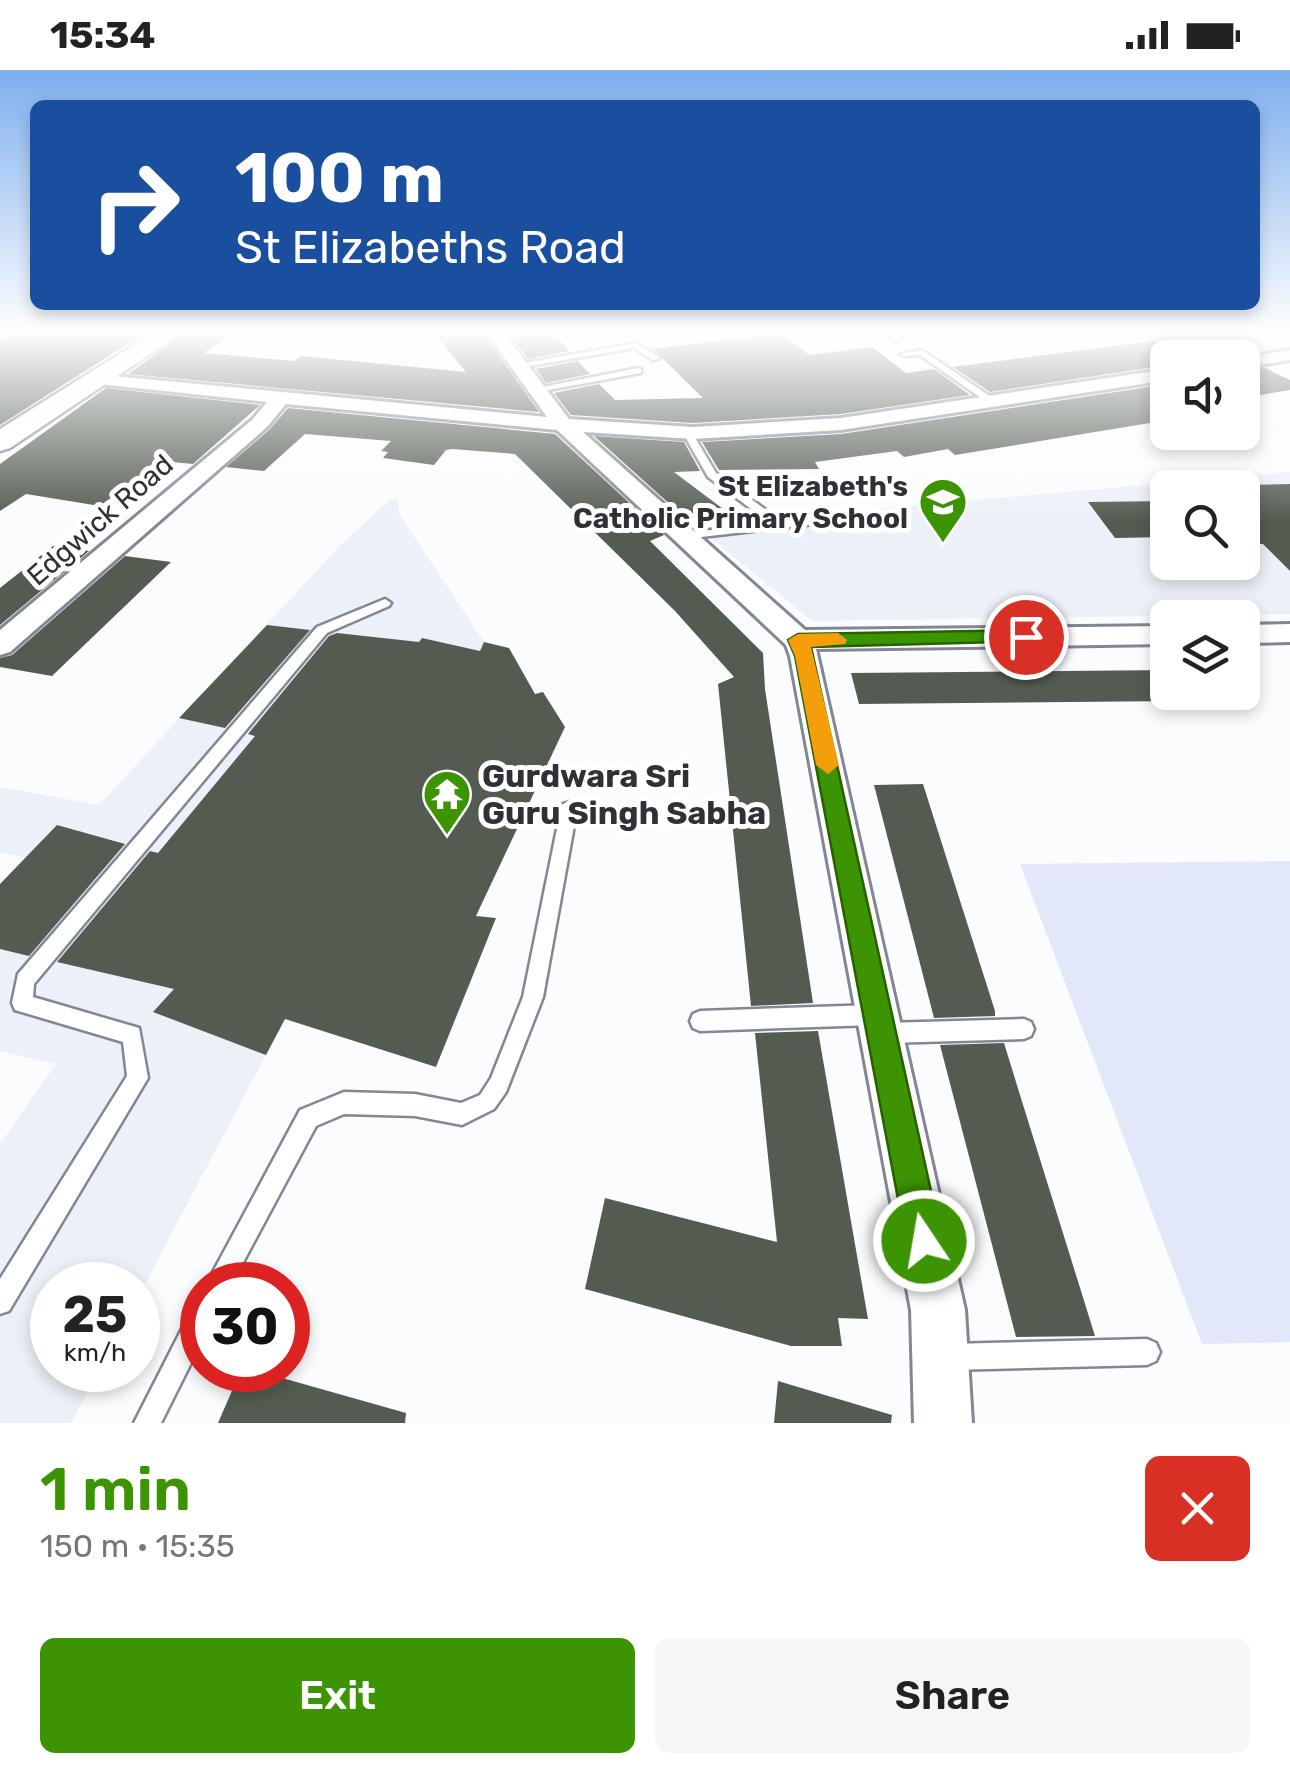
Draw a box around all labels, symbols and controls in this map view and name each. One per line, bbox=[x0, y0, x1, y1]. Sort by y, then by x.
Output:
text: 15:34 bbox=[50, 12, 156, 58]
text: 100 m bbox=[235, 137, 444, 220]
icon: right bbox=[70, 140, 200, 270]
text: St Elizabeths Road bbox=[235, 221, 626, 274]
map controls bbox=[1150, 340, 1260, 710]
button: sound bbox=[1150, 340, 1260, 450]
street label: Edgwick Road bbox=[20, 448, 180, 592]
place label: St Elizabeth's Catholic Primary School bbox=[573, 470, 908, 535]
button: search bbox=[1150, 470, 1260, 580]
school or university icon: St Elizabeth's Catholic Primary School bbox=[917, 476, 969, 544]
pin bbox=[984, 595, 1069, 680]
button: layers bbox=[1150, 600, 1260, 710]
icon: arrive bbox=[999, 610, 1054, 665]
place label: Gurdwara Sri Guru Singh Sabha bbox=[482, 757, 766, 832]
temple icon: Gurdwara Sri Guru Singh Sabha bbox=[421, 768, 473, 836]
position arrow bbox=[872, 1189, 976, 1293]
speed limit sign: 30 bbox=[180, 1262, 310, 1392]
text: 25 bbox=[63, 1285, 127, 1345]
text: km/h bbox=[64, 1338, 126, 1367]
text: 1 min bbox=[40, 1454, 191, 1525]
button: close bbox=[1145, 1456, 1250, 1561]
text: 150 m · 15:35 bbox=[40, 1527, 235, 1565]
button: Exit bbox=[40, 1638, 635, 1753]
button: Share bbox=[655, 1638, 1250, 1753]

